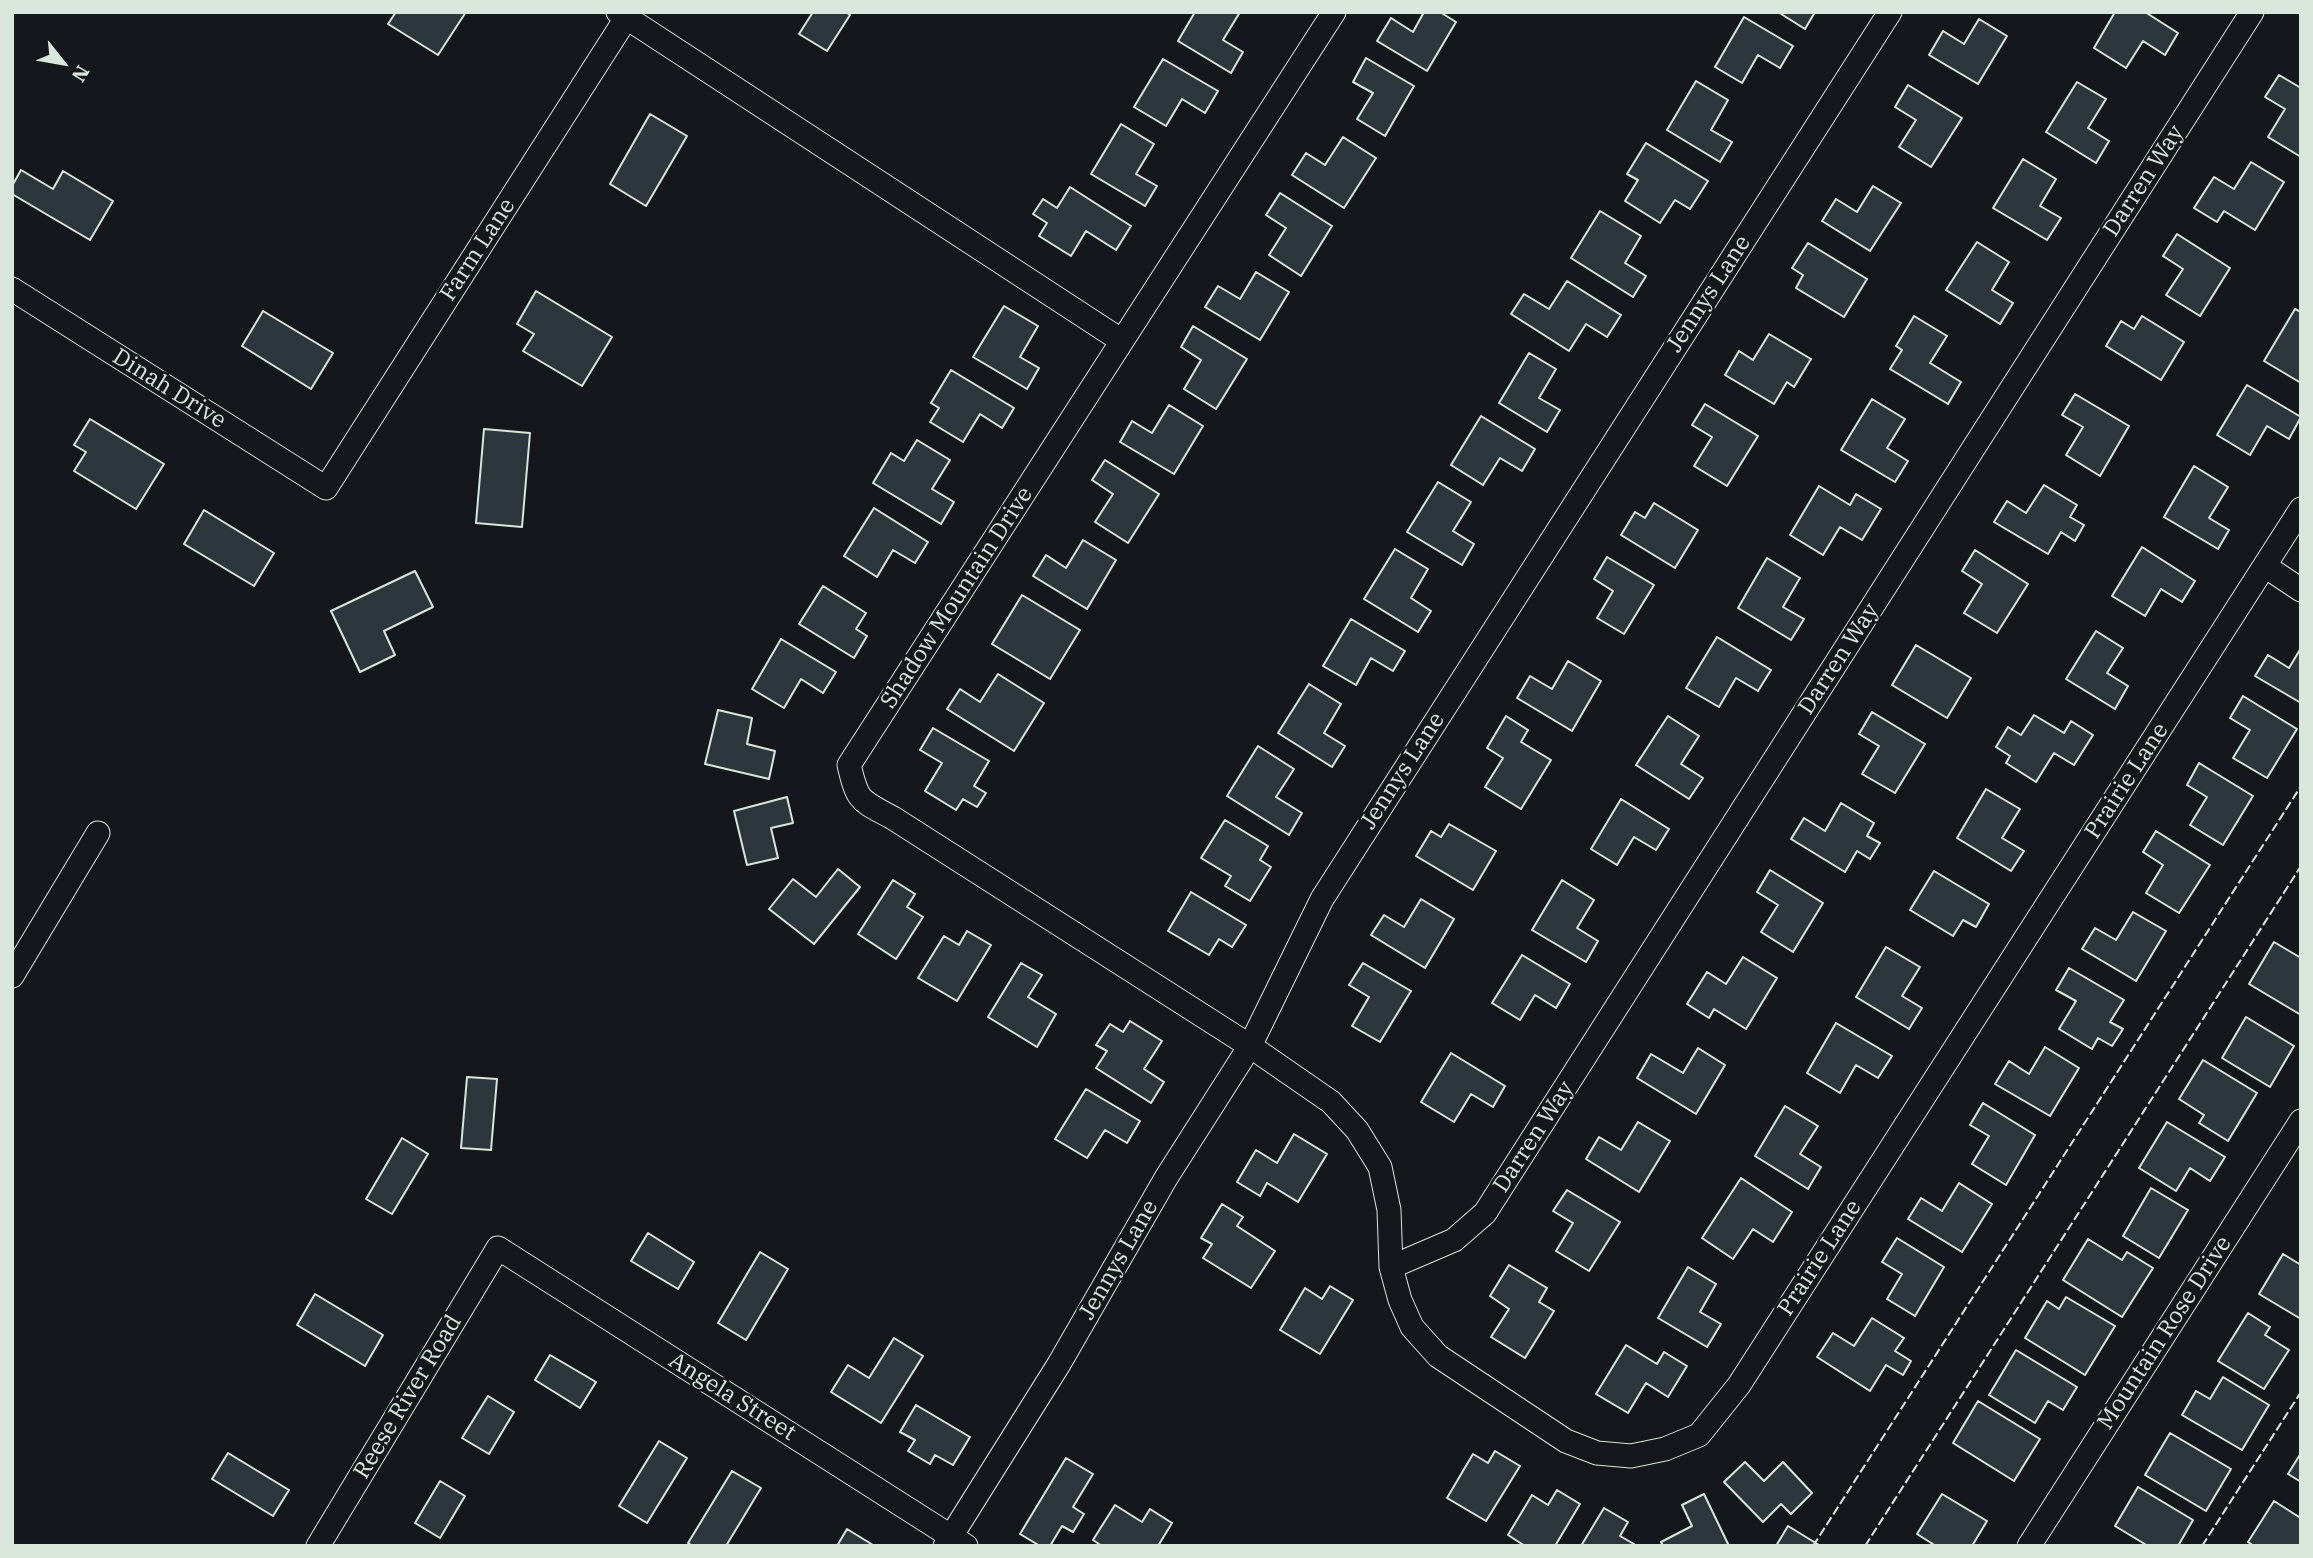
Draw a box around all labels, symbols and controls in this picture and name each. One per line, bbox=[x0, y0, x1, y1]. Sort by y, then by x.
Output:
north arrow bbox=[28, 28, 98, 98]
text: N bbox=[67, 61, 95, 86]
street label: Darren Way bbox=[2098, 120, 2190, 242]
street label: Farm Lane bbox=[435, 194, 521, 306]
street label: Jennys Lane bbox=[1661, 230, 1757, 358]
street label: Dinah Drive bbox=[107, 343, 231, 435]
street label: Shadow Mountain Drive bbox=[875, 482, 1039, 714]
street label: Darren Way bbox=[1793, 598, 1885, 720]
street label: Jennys Lane bbox=[1355, 707, 1451, 835]
street label: Prairie Lane bbox=[2079, 718, 2175, 844]
street label: Darren Way bbox=[1488, 1076, 1580, 1198]
street label: Jennys Lane bbox=[1074, 1195, 1164, 1325]
street label: Prairie Lane bbox=[1772, 1195, 1868, 1321]
street label: Mountain Rose Drive bbox=[2092, 1231, 2238, 1435]
street label: Reese River Road bbox=[348, 1310, 468, 1484]
street label: Angela Street bbox=[663, 1347, 801, 1447]

